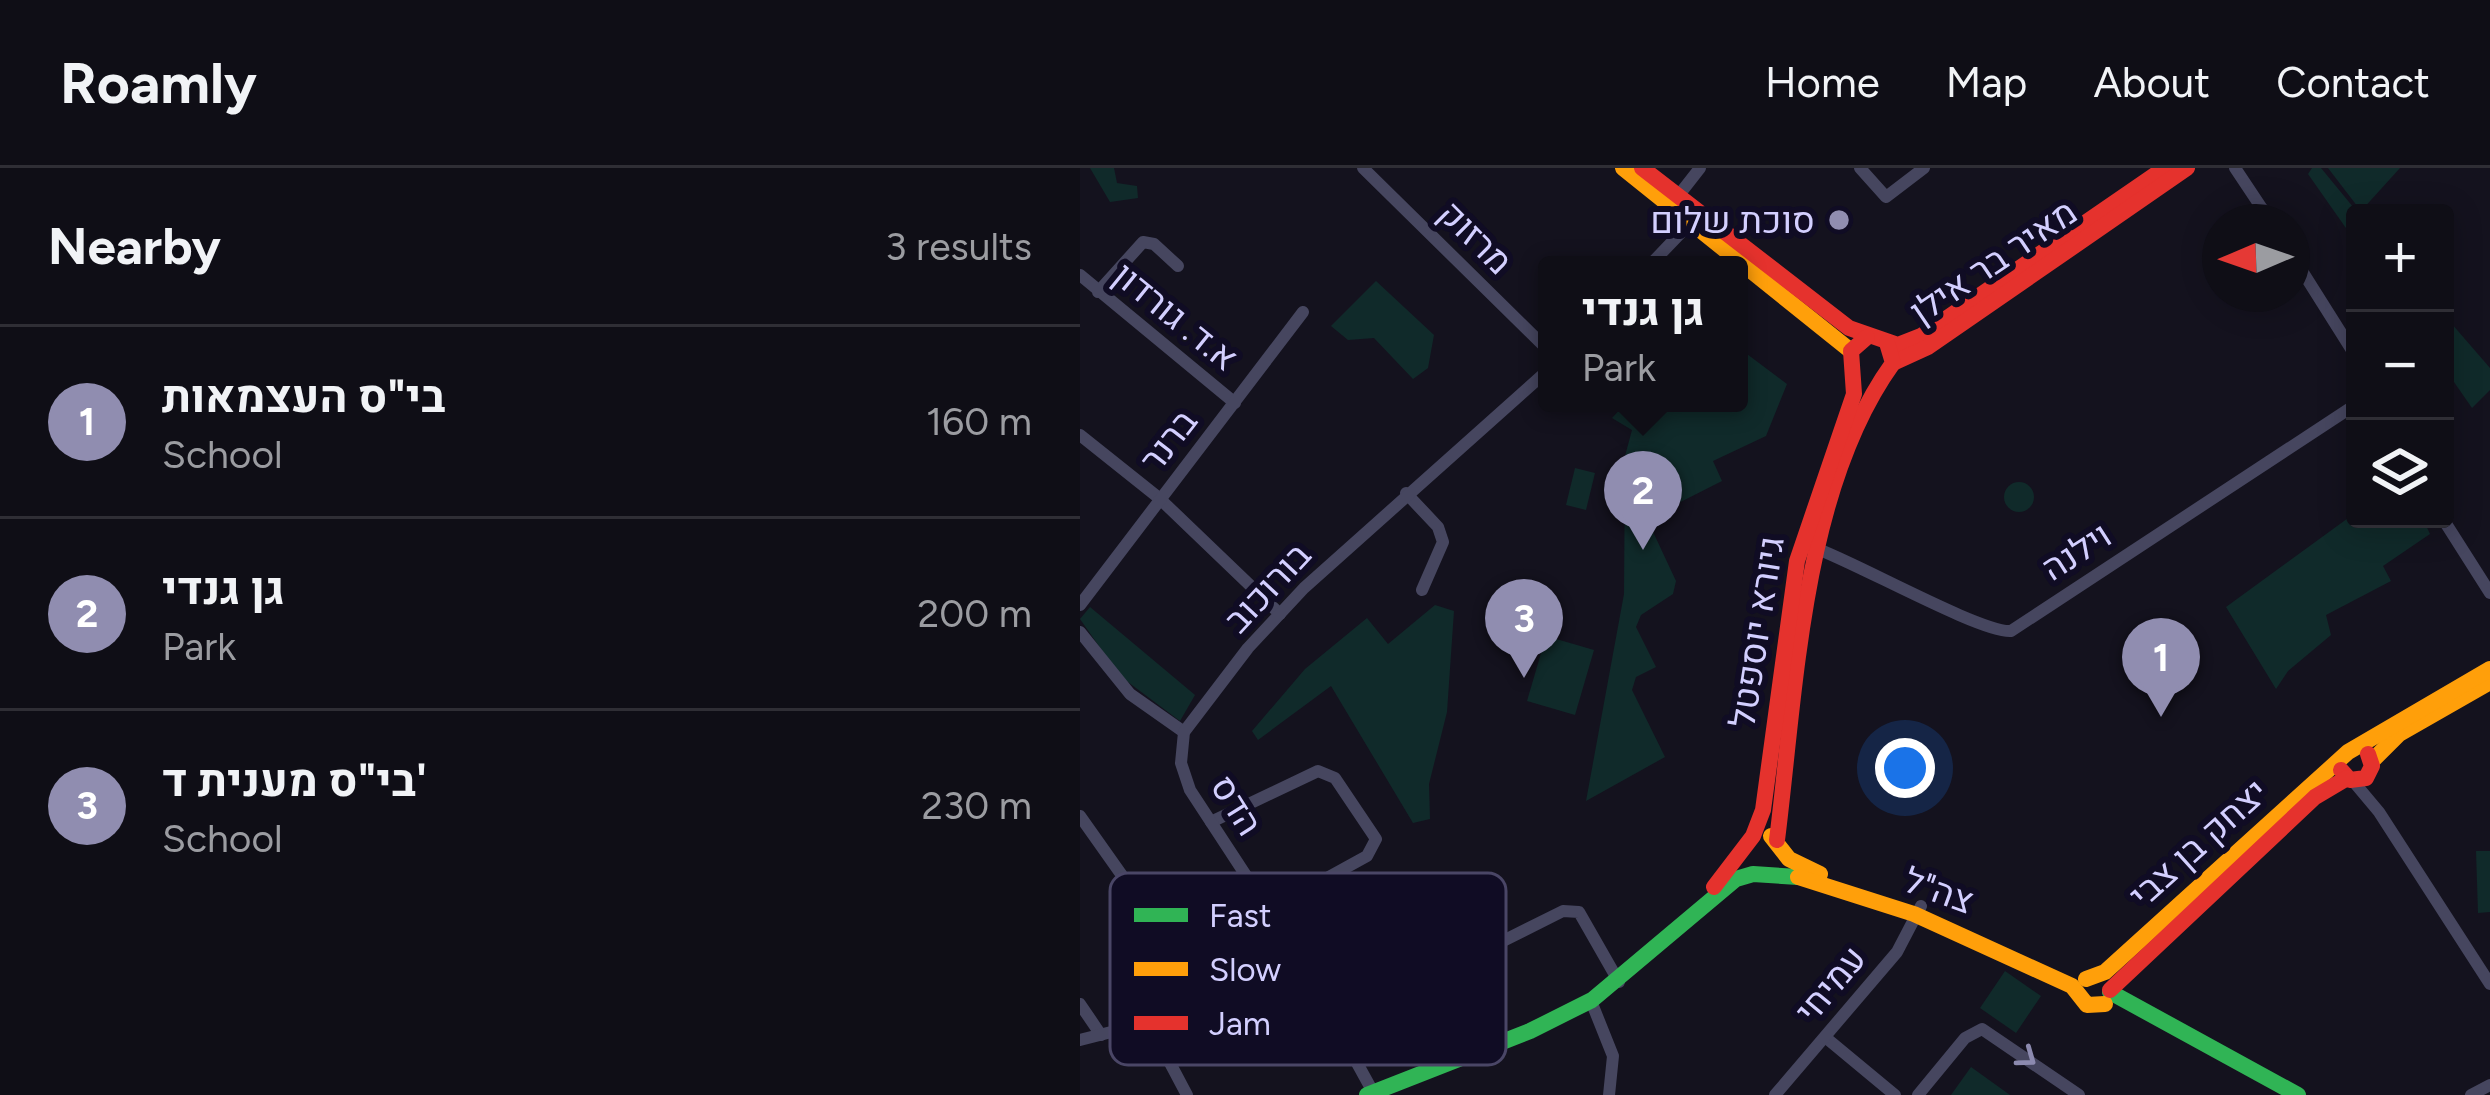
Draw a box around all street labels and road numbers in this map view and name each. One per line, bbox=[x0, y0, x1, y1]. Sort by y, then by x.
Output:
street label: מאיר בר אילן bbox=[1902, 190, 2085, 333]
street label: מרזוק bbox=[1430, 192, 1521, 283]
street label: א.ד. גורדון bbox=[1105, 253, 1247, 380]
street label: ברנר bbox=[1131, 401, 1206, 480]
street label: וילנה bbox=[2033, 513, 2119, 590]
street label: בורוכוב bbox=[1215, 534, 1320, 641]
street label: גיורא יוספטל bbox=[1720, 534, 1793, 731]
street label: הדס bbox=[1202, 767, 1271, 843]
street label: יצחק בן צבי bbox=[2120, 770, 2276, 917]
street label: צה"ל bbox=[1898, 858, 1979, 923]
street label: עמיחי bbox=[1786, 937, 1875, 1032]

